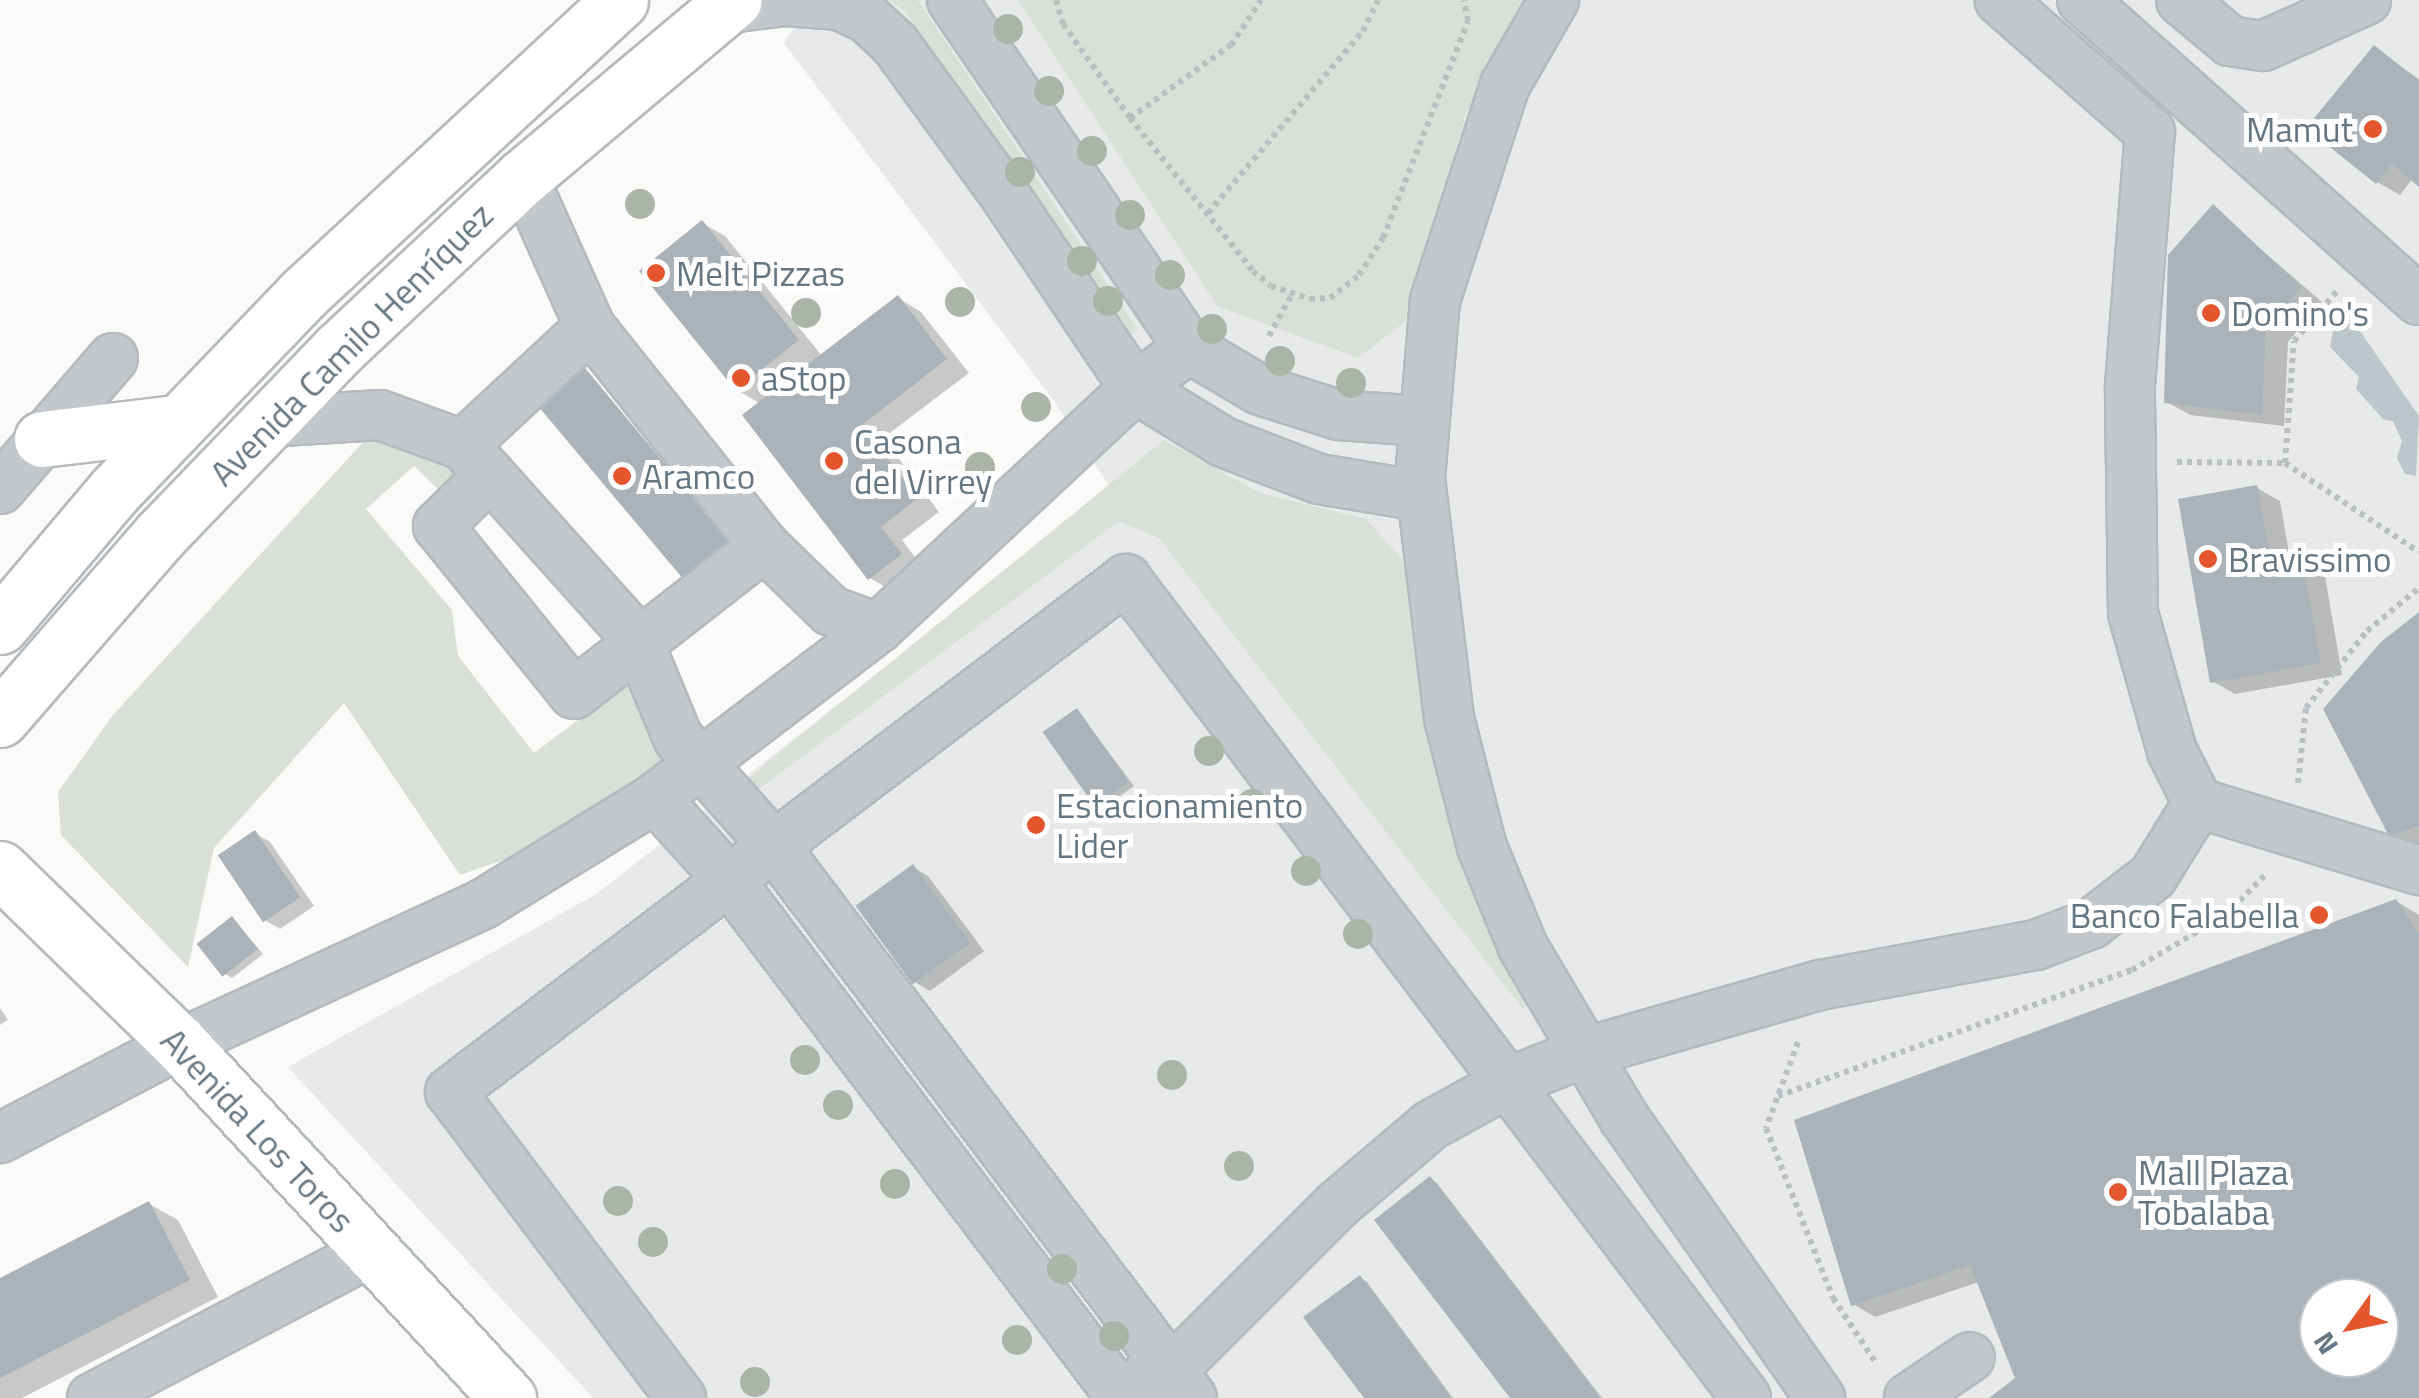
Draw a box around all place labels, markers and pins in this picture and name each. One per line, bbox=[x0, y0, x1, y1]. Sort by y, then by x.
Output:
place label: Mamut bbox=[2246, 108, 2353, 150]
marker: Mamut bbox=[2362, 118, 2384, 140]
place label: Melt Pizzas bbox=[676, 252, 845, 294]
marker: Melt Pizzas bbox=[645, 262, 667, 284]
place label: Domino's bbox=[2231, 292, 2369, 334]
marker: Domino's bbox=[2200, 302, 2222, 324]
place label: aStop bbox=[761, 357, 846, 399]
marker: aStop bbox=[730, 367, 752, 389]
place label: Casona del Virrey bbox=[854, 420, 992, 502]
marker: Casona del Virrey bbox=[823, 450, 845, 472]
place label: Aramco bbox=[642, 455, 755, 497]
marker: Aramco bbox=[611, 465, 633, 487]
place label: Bravissimo bbox=[2228, 538, 2391, 580]
marker: Bravissimo bbox=[2197, 548, 2219, 570]
place label: Estacionamiento Lider bbox=[1056, 784, 1303, 866]
marker: Estacionamiento Lider bbox=[1025, 814, 1047, 836]
place label: Banco Falabella bbox=[2070, 894, 2299, 936]
marker: Banco Falabella bbox=[2308, 904, 2330, 926]
place label: Mall Plaza Tobalaba bbox=[2138, 1151, 2289, 1233]
marker: Mall Plaza Tobalaba bbox=[2107, 1181, 2129, 1203]

